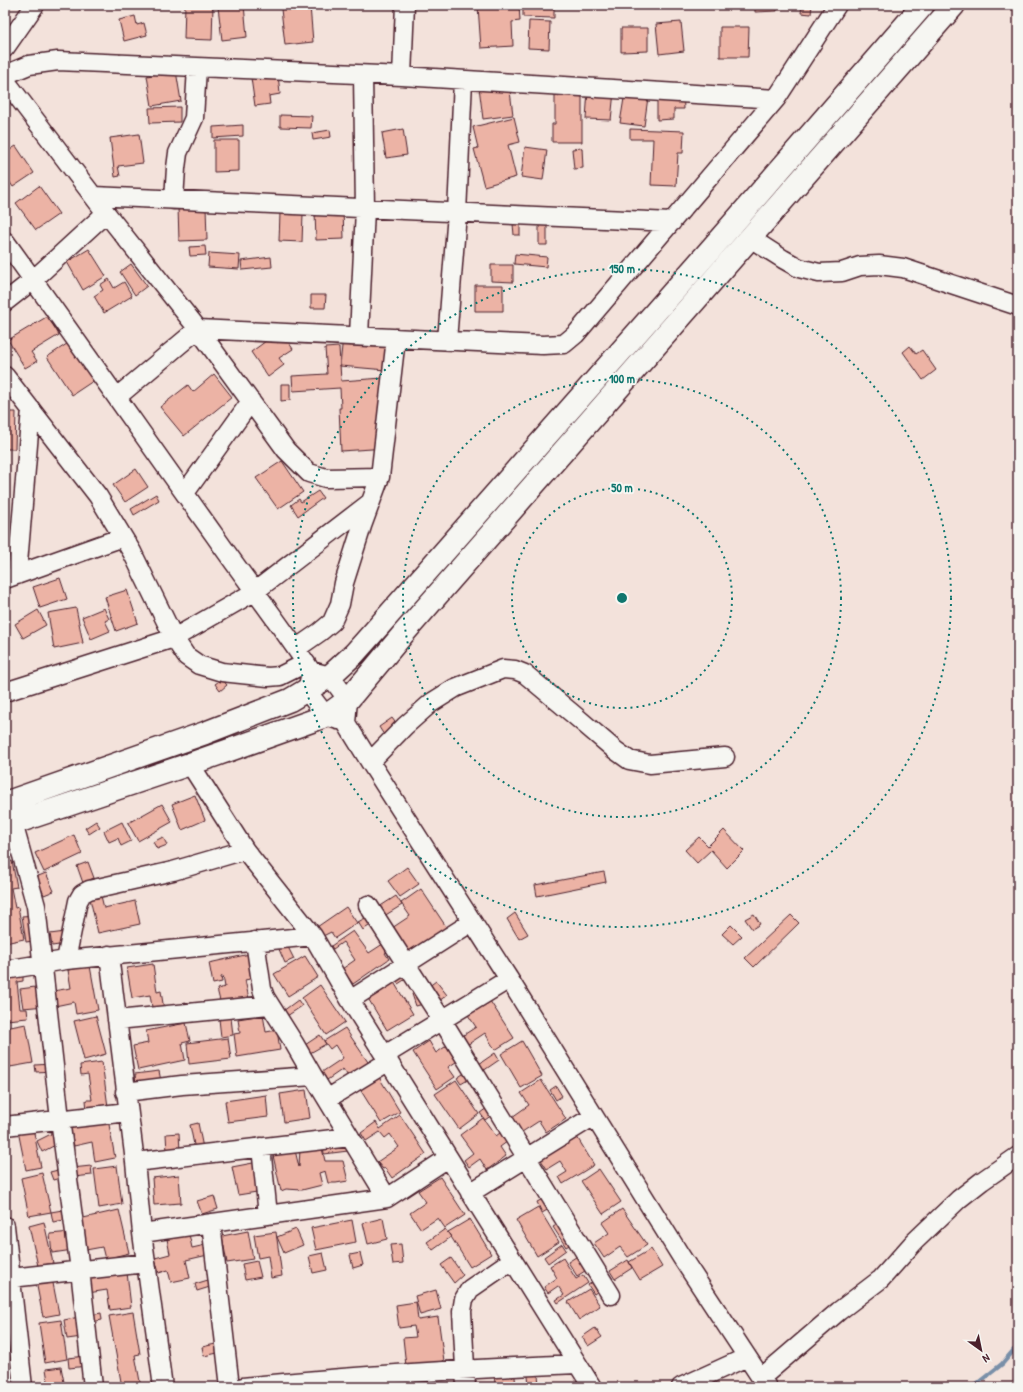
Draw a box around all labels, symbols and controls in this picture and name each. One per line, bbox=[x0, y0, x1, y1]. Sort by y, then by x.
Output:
text: 150 m bbox=[609, 260, 635, 277]
text: 100 m bbox=[609, 370, 635, 387]
text: 50 m bbox=[611, 479, 633, 496]
centre of rings bbox=[615, 591, 629, 605]
north arrow bbox=[961, 1330, 1001, 1370]
text: N bbox=[980, 1351, 993, 1366]

